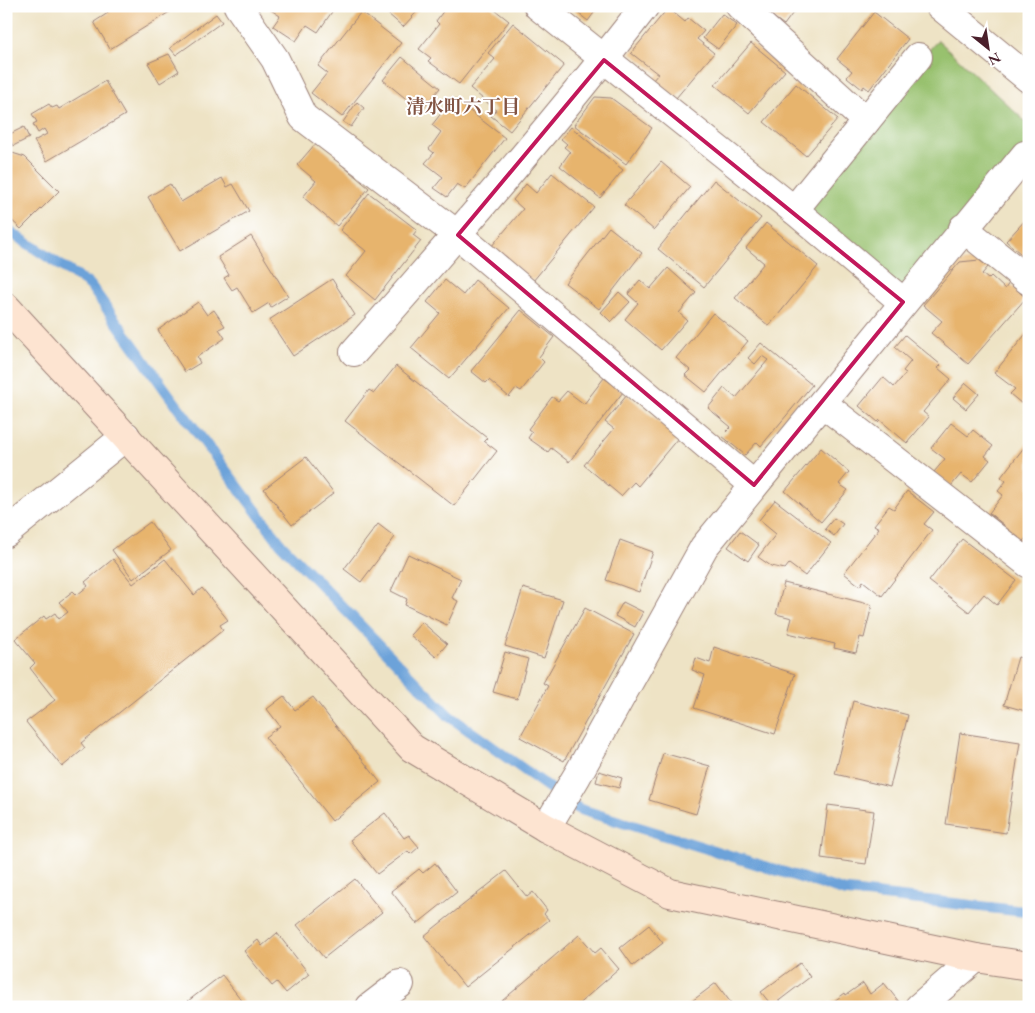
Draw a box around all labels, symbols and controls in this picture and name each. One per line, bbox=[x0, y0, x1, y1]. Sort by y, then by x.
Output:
north arrow bbox=[962, 22, 1012, 72]
text: N bbox=[985, 49, 1004, 70]
district label: 清水町六丁目 bbox=[406, 94, 520, 119]

